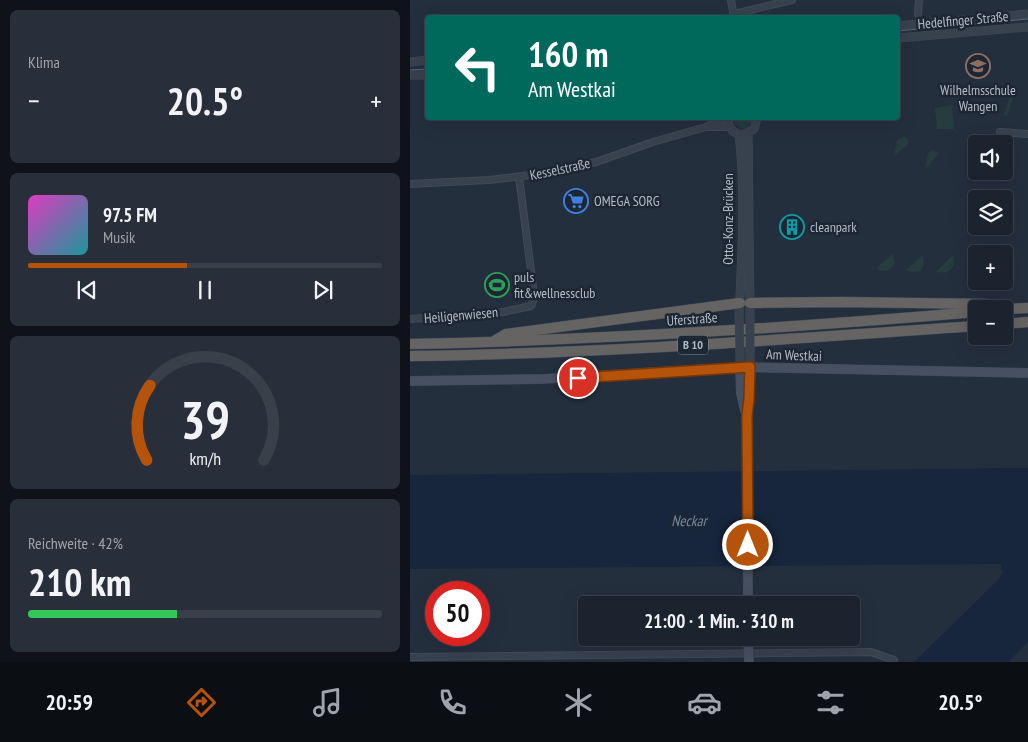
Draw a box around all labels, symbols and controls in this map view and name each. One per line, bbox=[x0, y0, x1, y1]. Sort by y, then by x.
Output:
street label: Hedelfinger Straße bbox=[917, 7, 1009, 33]
text: 160 m bbox=[528, 31, 609, 77]
icon: left bbox=[445, 35, 510, 100]
text: Klima bbox=[28, 52, 60, 72]
school or university icon: Wilhelmsschule Wangen bbox=[965, 53, 991, 79]
text: Am Westkai bbox=[528, 75, 616, 103]
text: 20.5° bbox=[167, 76, 243, 125]
place label: Wilhelmsschule Wangen bbox=[940, 81, 1016, 115]
text: − bbox=[28, 82, 40, 119]
text: + bbox=[370, 82, 382, 119]
map controls bbox=[968, 135, 1013, 345]
button: sound bbox=[968, 135, 1013, 180]
street label: Kesselstraße bbox=[528, 154, 592, 184]
street label: Otto-Konz-Brücken bbox=[719, 173, 737, 265]
supermarket icon: OMEGA SORG bbox=[563, 188, 589, 214]
button: layers bbox=[968, 190, 1013, 235]
place label: OMEGA SORG bbox=[594, 192, 660, 210]
text: 97.5 FM bbox=[103, 203, 157, 227]
building icon: cleanpark bbox=[779, 214, 805, 240]
place label: cleanpark bbox=[810, 218, 857, 236]
text: Musik bbox=[103, 227, 135, 247]
button: + bbox=[968, 245, 1013, 290]
place label: puls fit&wellnessclub bbox=[514, 268, 595, 302]
sports icon: puls fit&wellnessclub bbox=[484, 272, 510, 298]
icon: previous bbox=[73, 276, 101, 304]
icon: pause bbox=[191, 276, 219, 304]
icon: next bbox=[309, 276, 337, 304]
button: − bbox=[968, 300, 1013, 345]
street label: Heiligenwiesen bbox=[423, 303, 499, 327]
street label: Uferstraße bbox=[666, 308, 718, 330]
road number: B 10 bbox=[678, 336, 708, 354]
street label: Am Westkai bbox=[766, 345, 822, 365]
pin bbox=[557, 357, 599, 399]
icon: arrive bbox=[564, 364, 592, 392]
text: 39 bbox=[180, 386, 230, 453]
text: km/h bbox=[189, 447, 221, 470]
water label: Neckar bbox=[671, 511, 709, 530]
position arrow bbox=[721, 518, 773, 570]
text: Reichweite · 42% bbox=[28, 533, 123, 553]
text: 210 km bbox=[28, 557, 131, 606]
speed limit sign: 50 bbox=[425, 581, 490, 646]
text: 21:00 · 1 Min. · 310 m bbox=[644, 609, 794, 633]
icon: directions bbox=[184, 685, 219, 720]
icon: music bbox=[310, 685, 345, 720]
icon: phone bbox=[435, 685, 470, 720]
icon: climate bbox=[561, 685, 596, 720]
icon: car bbox=[687, 685, 722, 720]
icon: filters bbox=[813, 685, 848, 720]
text: 20:59 bbox=[45, 688, 93, 716]
text: 20.5° bbox=[938, 688, 983, 716]

